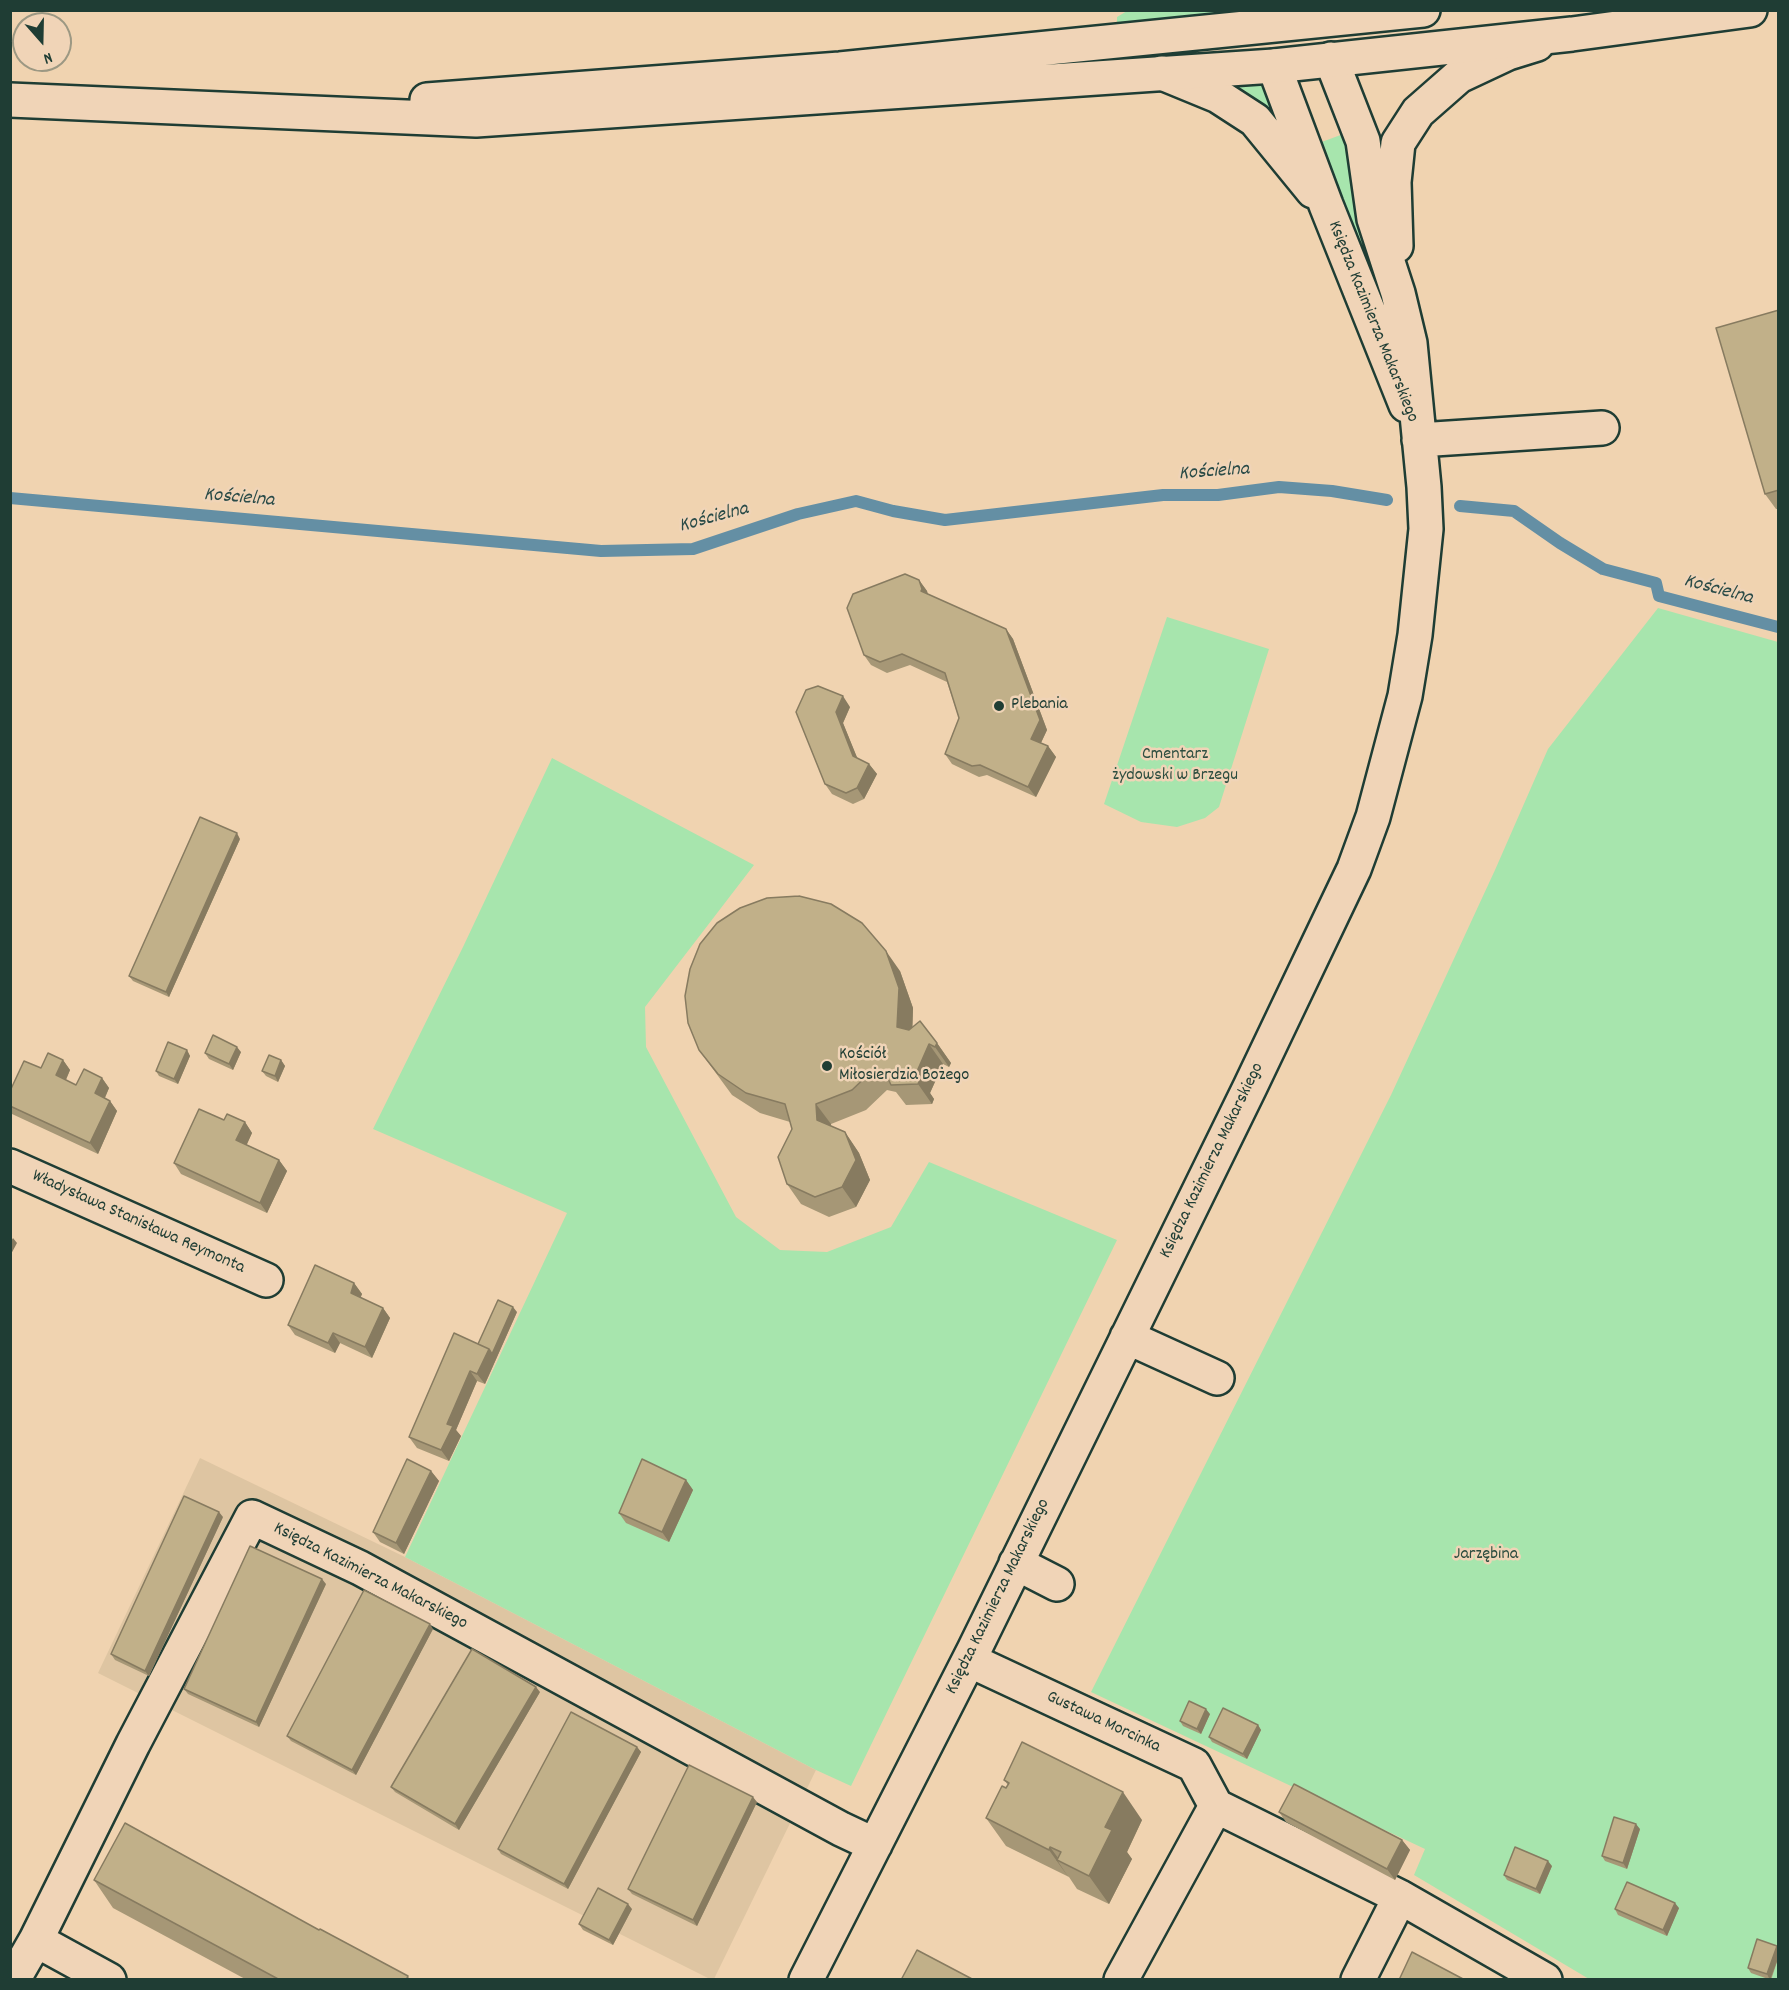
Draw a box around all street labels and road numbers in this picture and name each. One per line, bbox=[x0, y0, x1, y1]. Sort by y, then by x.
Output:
street label: Księdza Kazimierza Makarskiego bbox=[1322, 218, 1422, 426]
street label: Księdza Kazimierza Makarskiego bbox=[1156, 1060, 1270, 1262]
street label: Władysława Stanisława Reymonta bbox=[28, 1166, 248, 1280]
street label: Księdza Kazimierza Makarskiego bbox=[942, 1496, 1056, 1698]
street label: Księdza Kazimierza Makarskiego bbox=[269, 1519, 471, 1635]
street label: Gustawa Morcinka bbox=[1042, 1687, 1164, 1759]

